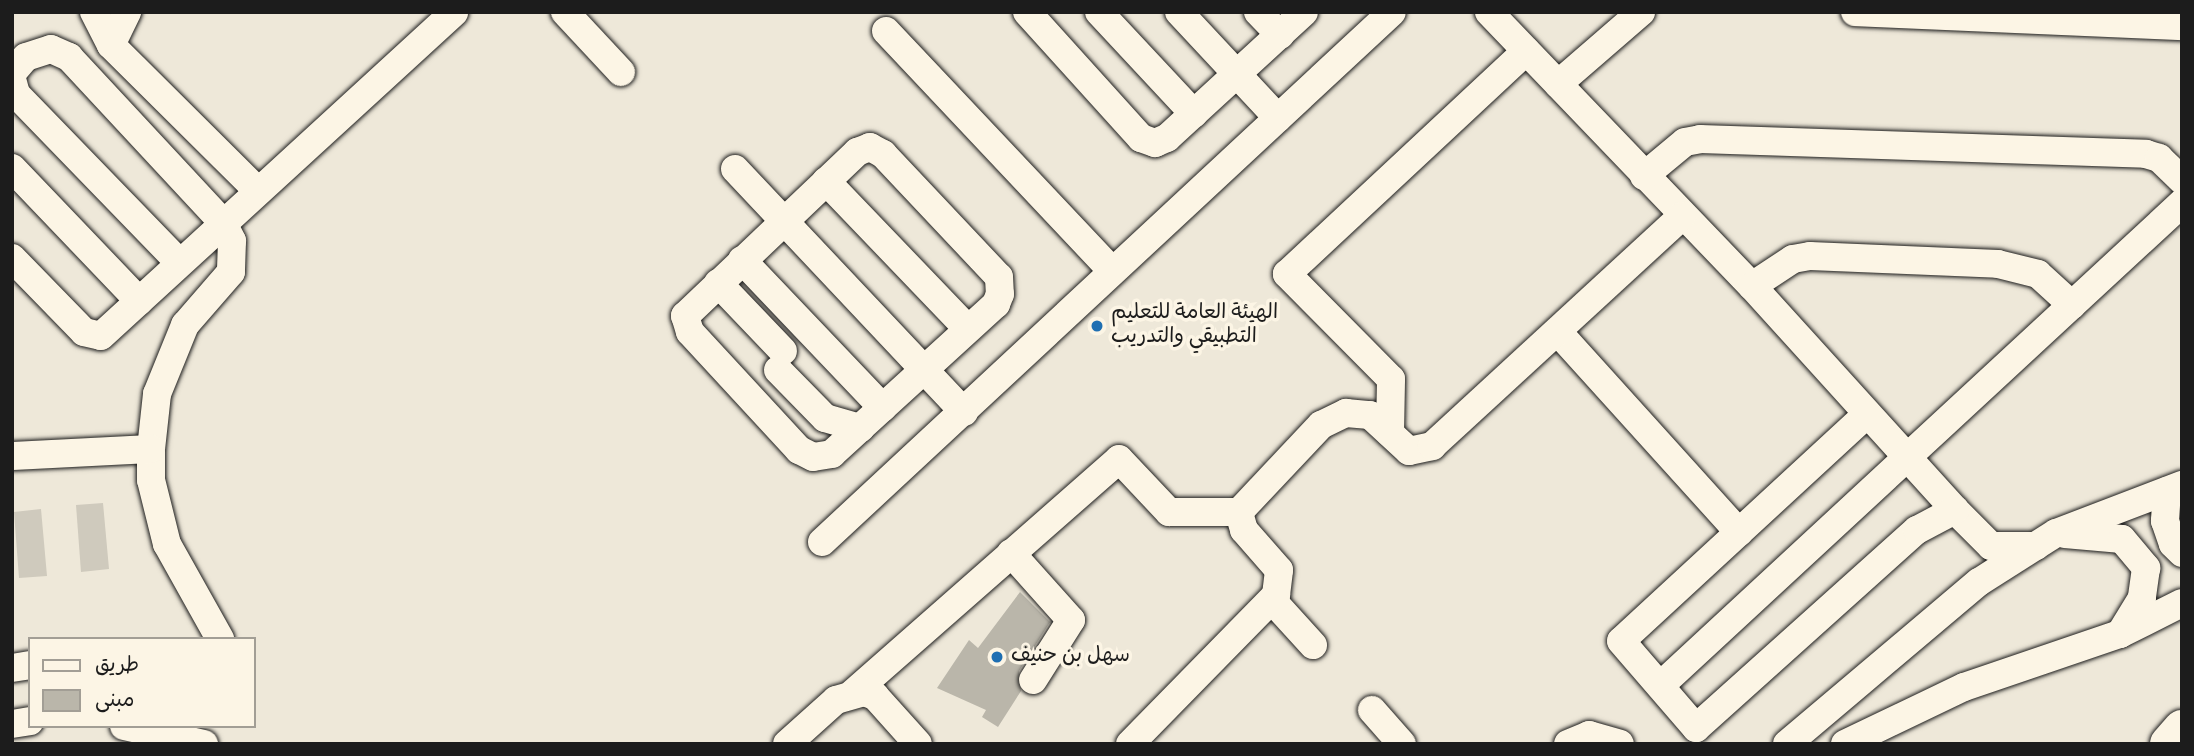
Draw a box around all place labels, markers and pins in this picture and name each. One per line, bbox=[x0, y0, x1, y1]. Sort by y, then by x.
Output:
place label: الهيئة العامة للتعليم التطبيقي والتدريب bbox=[1111, 301, 1278, 351]
marker: الهيئة العامة للتعليم التطبيقي والتدريب bbox=[1089, 318, 1105, 334]
place label: سهل بن حنيف bbox=[1011, 644, 1130, 670]
marker: سهل بن حنيف bbox=[989, 649, 1005, 665]

